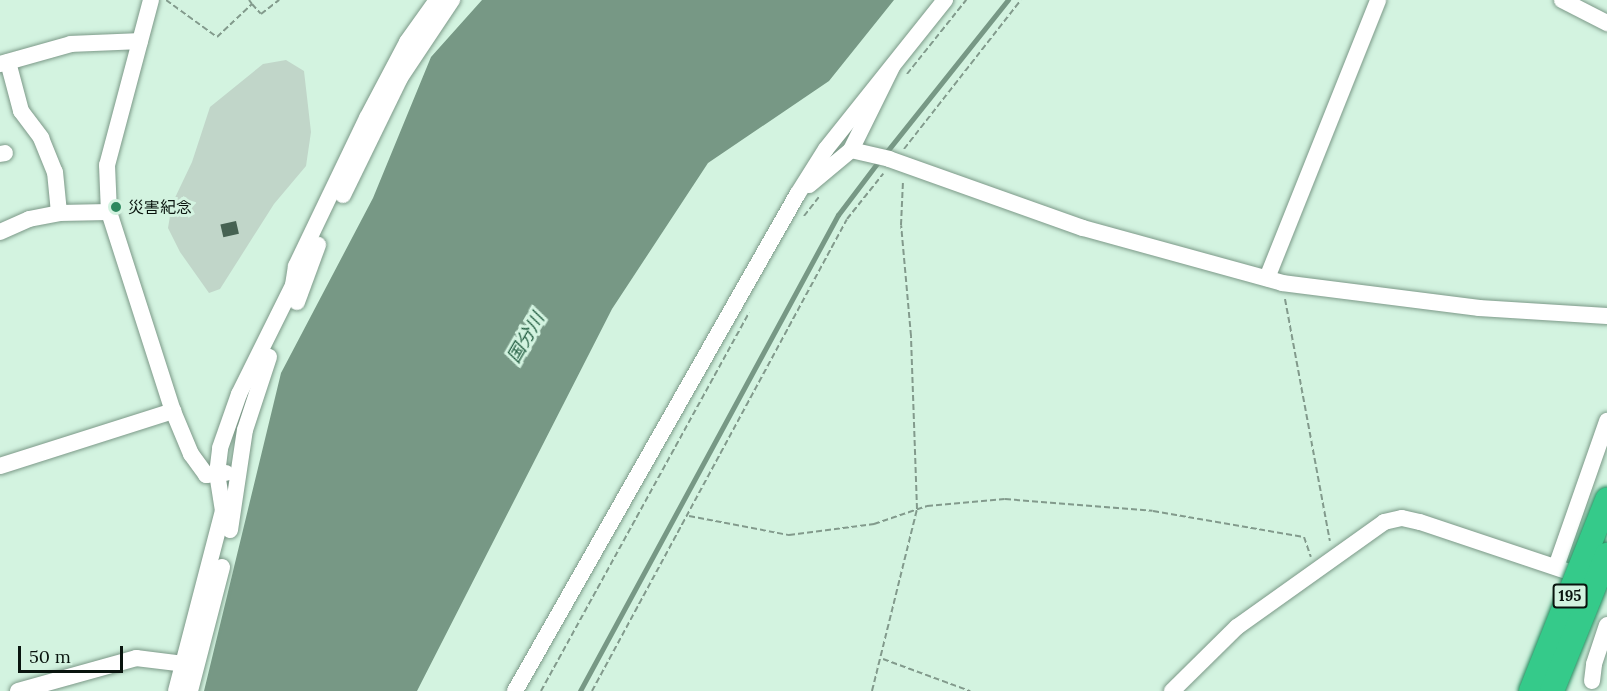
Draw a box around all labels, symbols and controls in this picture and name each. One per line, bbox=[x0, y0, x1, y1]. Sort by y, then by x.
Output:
place label: 災害紀念 bbox=[128, 197, 192, 217]
marker: 災害紀念 bbox=[109, 200, 123, 214]
water label: 国分川 bbox=[503, 309, 549, 367]
road number: 195 bbox=[1552, 584, 1588, 608]
scale bar bbox=[21, 634, 126, 672]
text: 50 m bbox=[29, 645, 71, 668]

